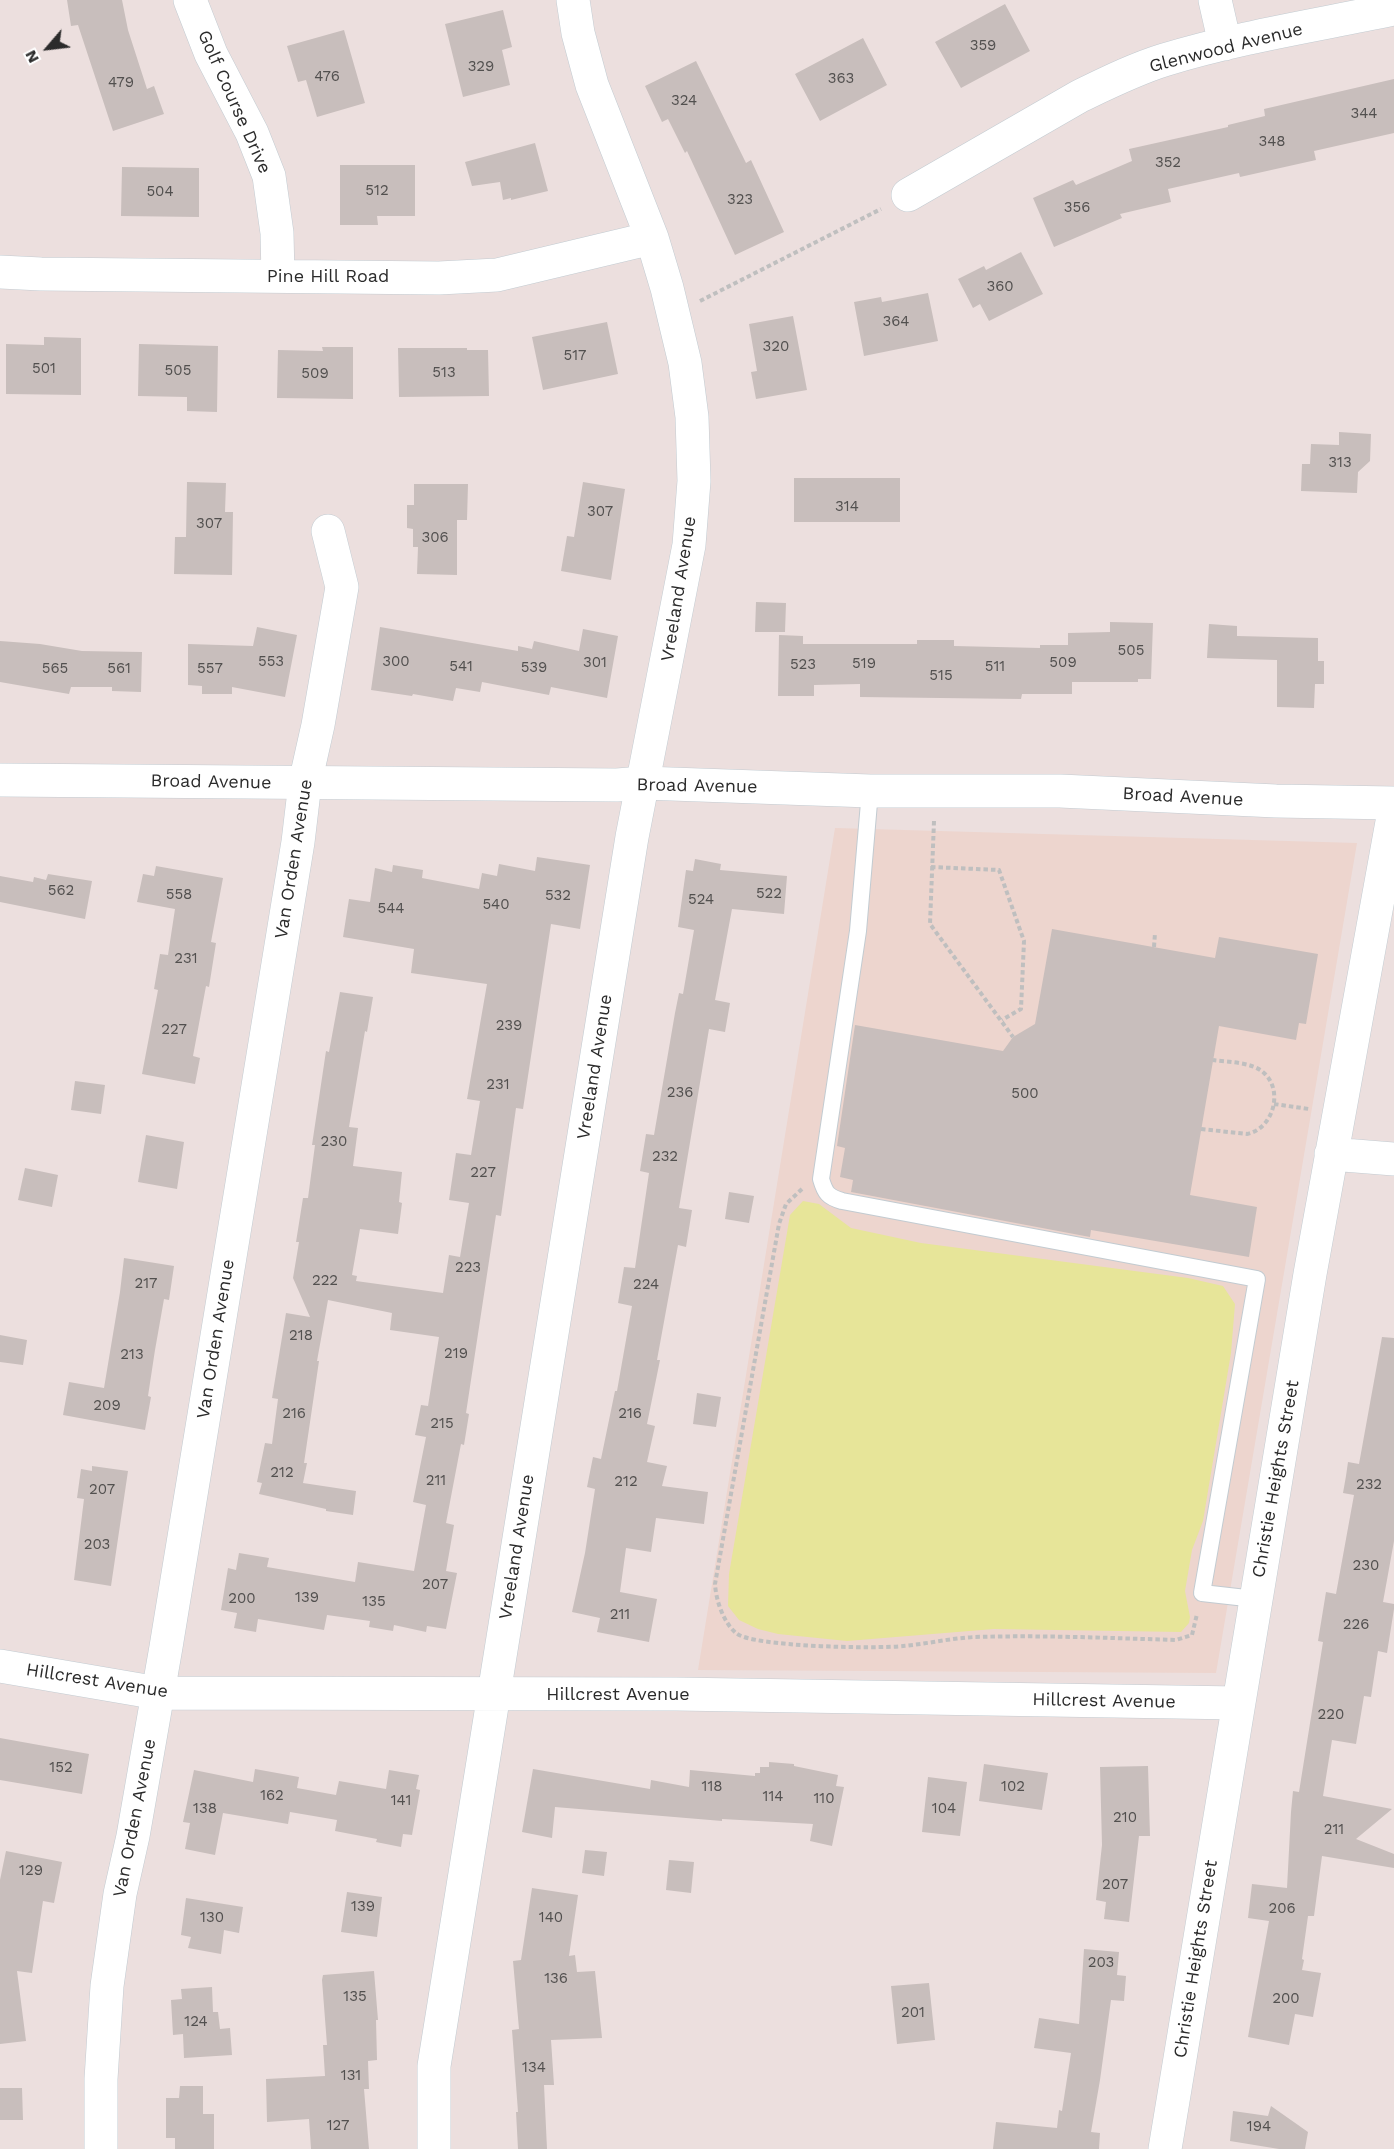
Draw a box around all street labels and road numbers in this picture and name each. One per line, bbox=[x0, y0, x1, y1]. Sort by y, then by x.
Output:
street label: Glenwood Avenue bbox=[1147, 18, 1305, 78]
street label: Golf Course Drive bbox=[193, 27, 275, 177]
street label: Pine Hill Road bbox=[267, 266, 389, 288]
street label: Vreeland Avenue bbox=[657, 515, 701, 663]
street label: Broad Avenue bbox=[150, 770, 272, 794]
street label: Broad Avenue bbox=[636, 774, 758, 798]
street label: Van Orden Avenue bbox=[271, 778, 317, 940]
street label: Broad Avenue bbox=[1122, 783, 1244, 811]
street label: Vreeland Avenue bbox=[573, 993, 617, 1141]
street label: Van Orden Avenue bbox=[193, 1258, 239, 1420]
street label: Christie Heights Street bbox=[1248, 1379, 1304, 1579]
street label: Vreeland Avenue bbox=[495, 1473, 539, 1621]
street label: Hillcrest Avenue bbox=[25, 1659, 169, 1703]
street label: Hillcrest Avenue bbox=[546, 1684, 690, 1706]
street label: Hillcrest Avenue bbox=[1032, 1689, 1176, 1713]
street label: Van Orden Avenue bbox=[109, 1737, 161, 1899]
street label: Christie Heights Street bbox=[1170, 1858, 1222, 2060]

